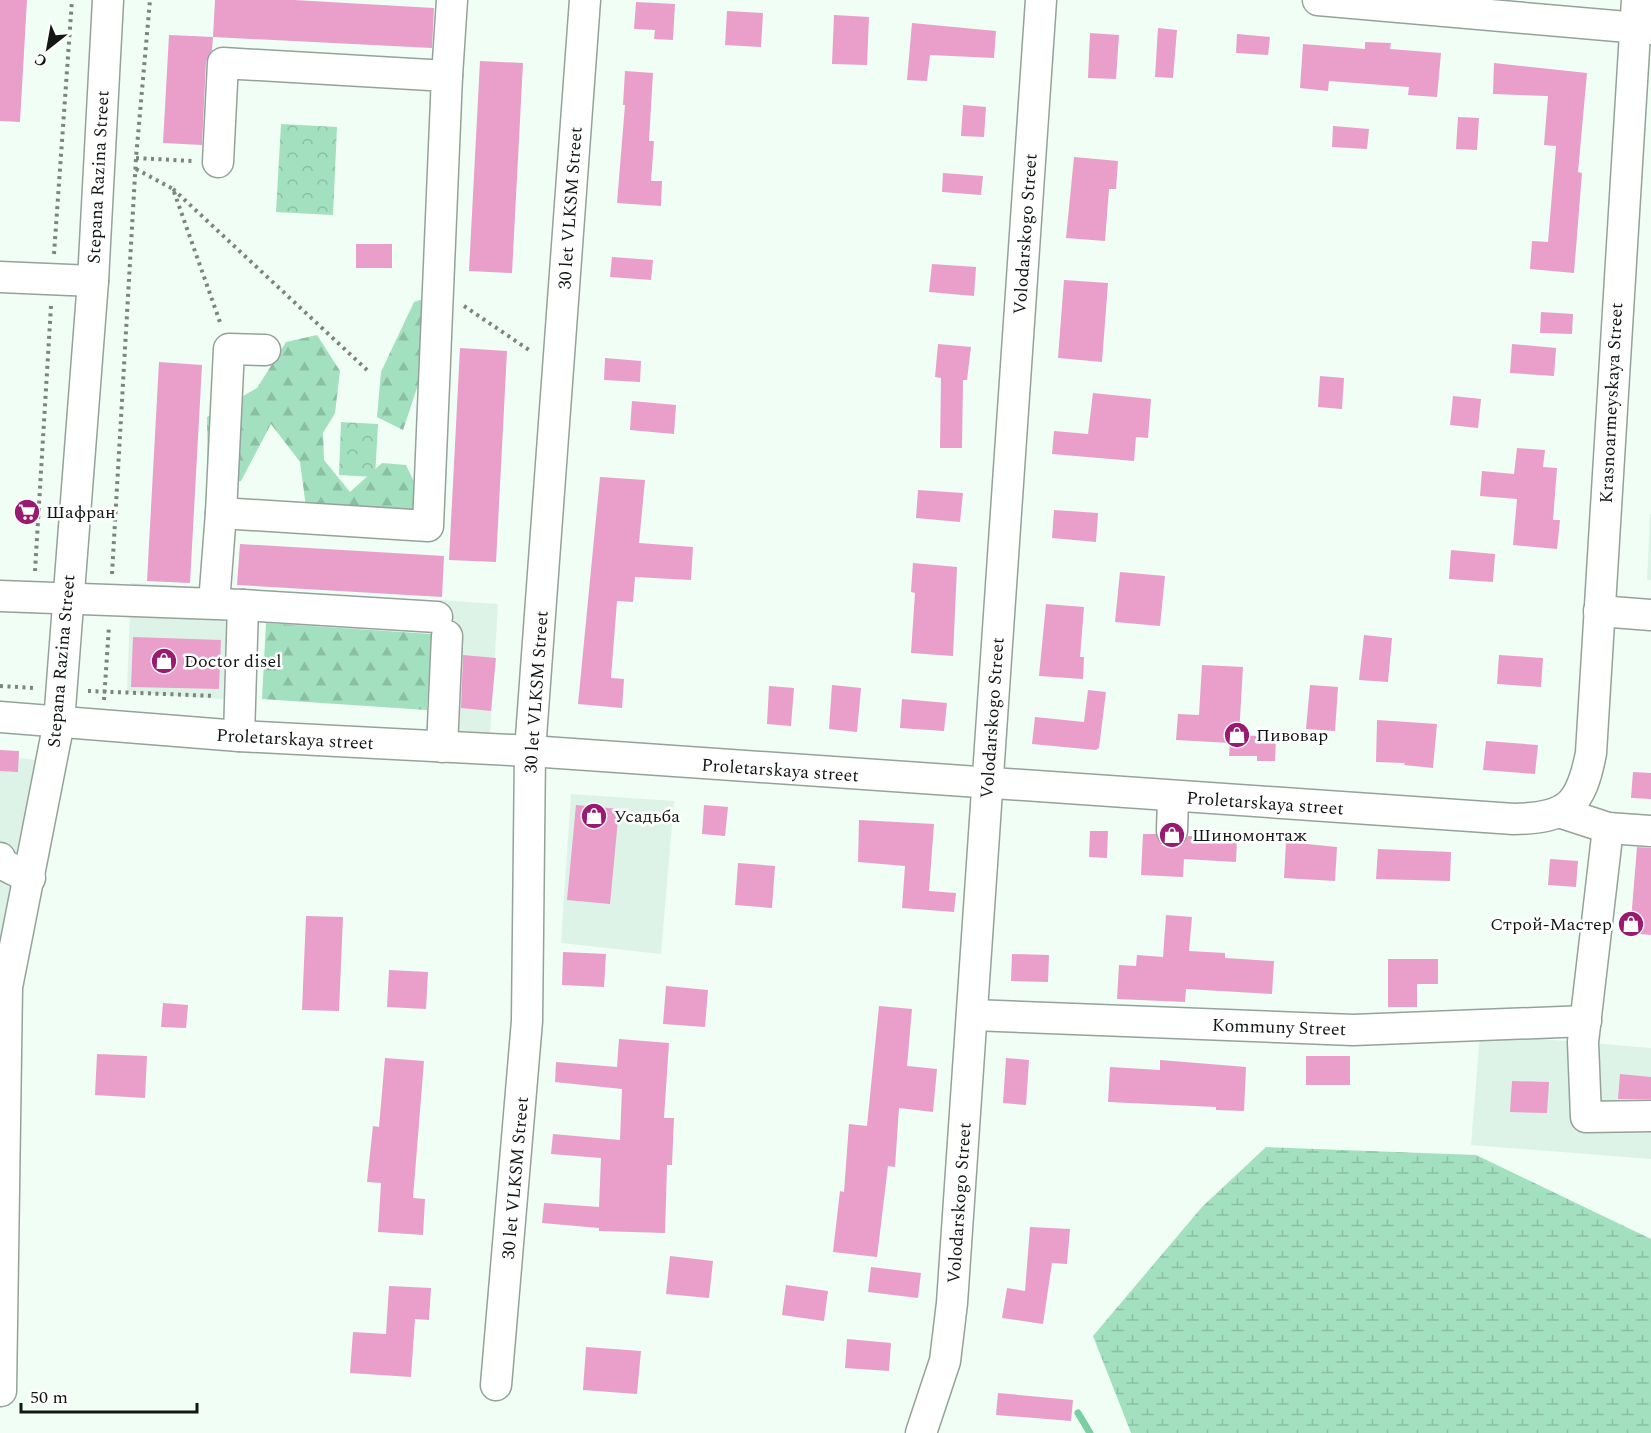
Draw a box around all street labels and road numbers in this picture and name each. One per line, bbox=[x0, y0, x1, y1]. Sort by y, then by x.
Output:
street label: Stepana Razina Street bbox=[80, 90, 117, 264]
street label: 30 let VLKSM Street bbox=[551, 126, 590, 290]
street label: Volodarskogo Street bbox=[1006, 153, 1045, 316]
street label: Krasnoarmeyskaya Street bbox=[1593, 302, 1630, 504]
street label: Stepana Razina Street bbox=[40, 573, 83, 749]
street label: 30 let VLKSM Street bbox=[517, 610, 556, 774]
street label: Volodarskogo Street bbox=[973, 637, 1012, 800]
street label: Proletarskaya street bbox=[215, 722, 374, 757]
street label: Proletarskaya street bbox=[700, 752, 860, 789]
street label: Proletarskaya street bbox=[1185, 785, 1345, 822]
street label: Kommuny Street bbox=[1212, 1012, 1346, 1043]
street label: 30 let VLKSM Street bbox=[495, 1096, 536, 1261]
street label: Volodarskogo Street bbox=[940, 1122, 979, 1285]

